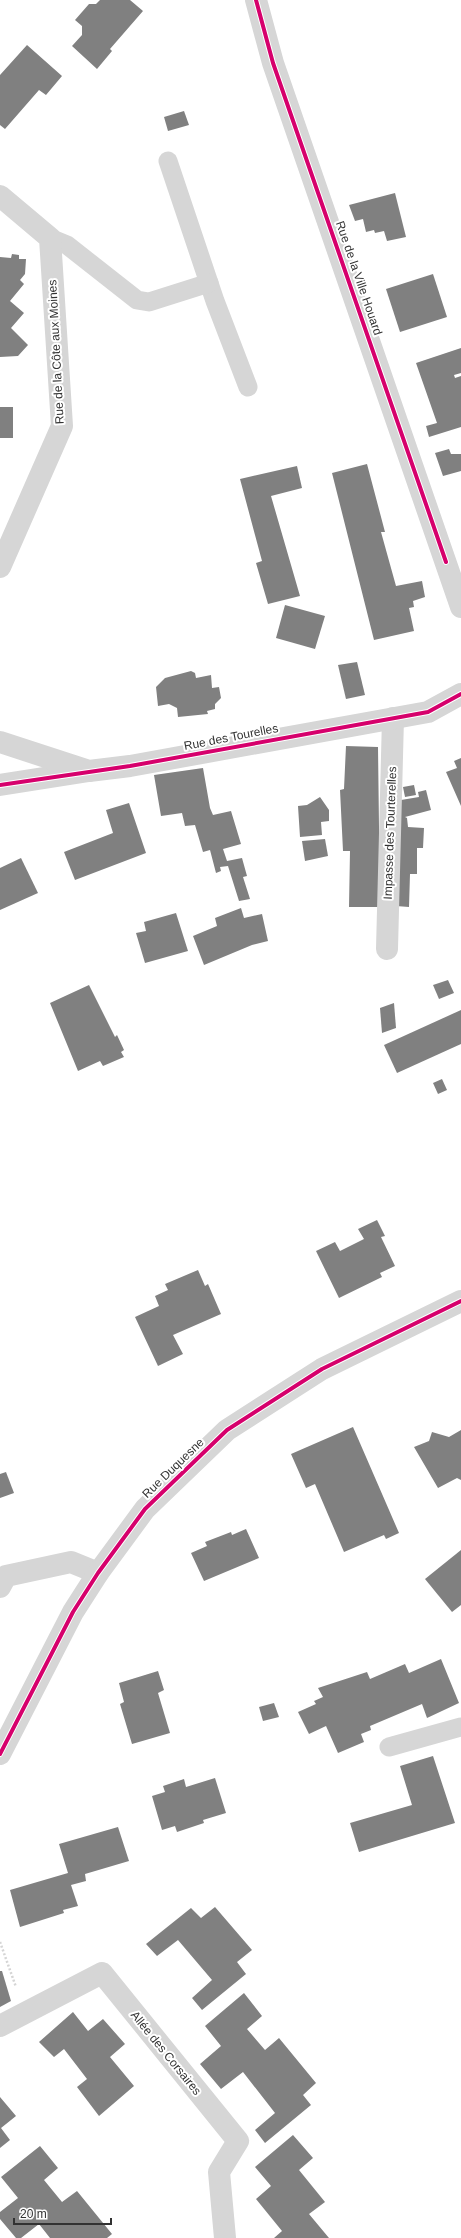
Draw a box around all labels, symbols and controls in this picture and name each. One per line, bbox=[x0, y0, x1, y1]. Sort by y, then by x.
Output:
street label: Rue de la Ville Houard bbox=[333, 219, 385, 337]
street label: Rue de la Côte aux Moines bbox=[45, 279, 67, 425]
street label: Rue des Tourelles bbox=[183, 721, 279, 753]
street label: Impasse des Tourterelles bbox=[381, 766, 399, 900]
street label: Rue Duquesne bbox=[139, 1435, 207, 1501]
street label: Allée des Corsaires bbox=[128, 2008, 204, 2098]
scale bar bbox=[14, 2200, 111, 2226]
text: 20 m bbox=[20, 2207, 47, 2221]

